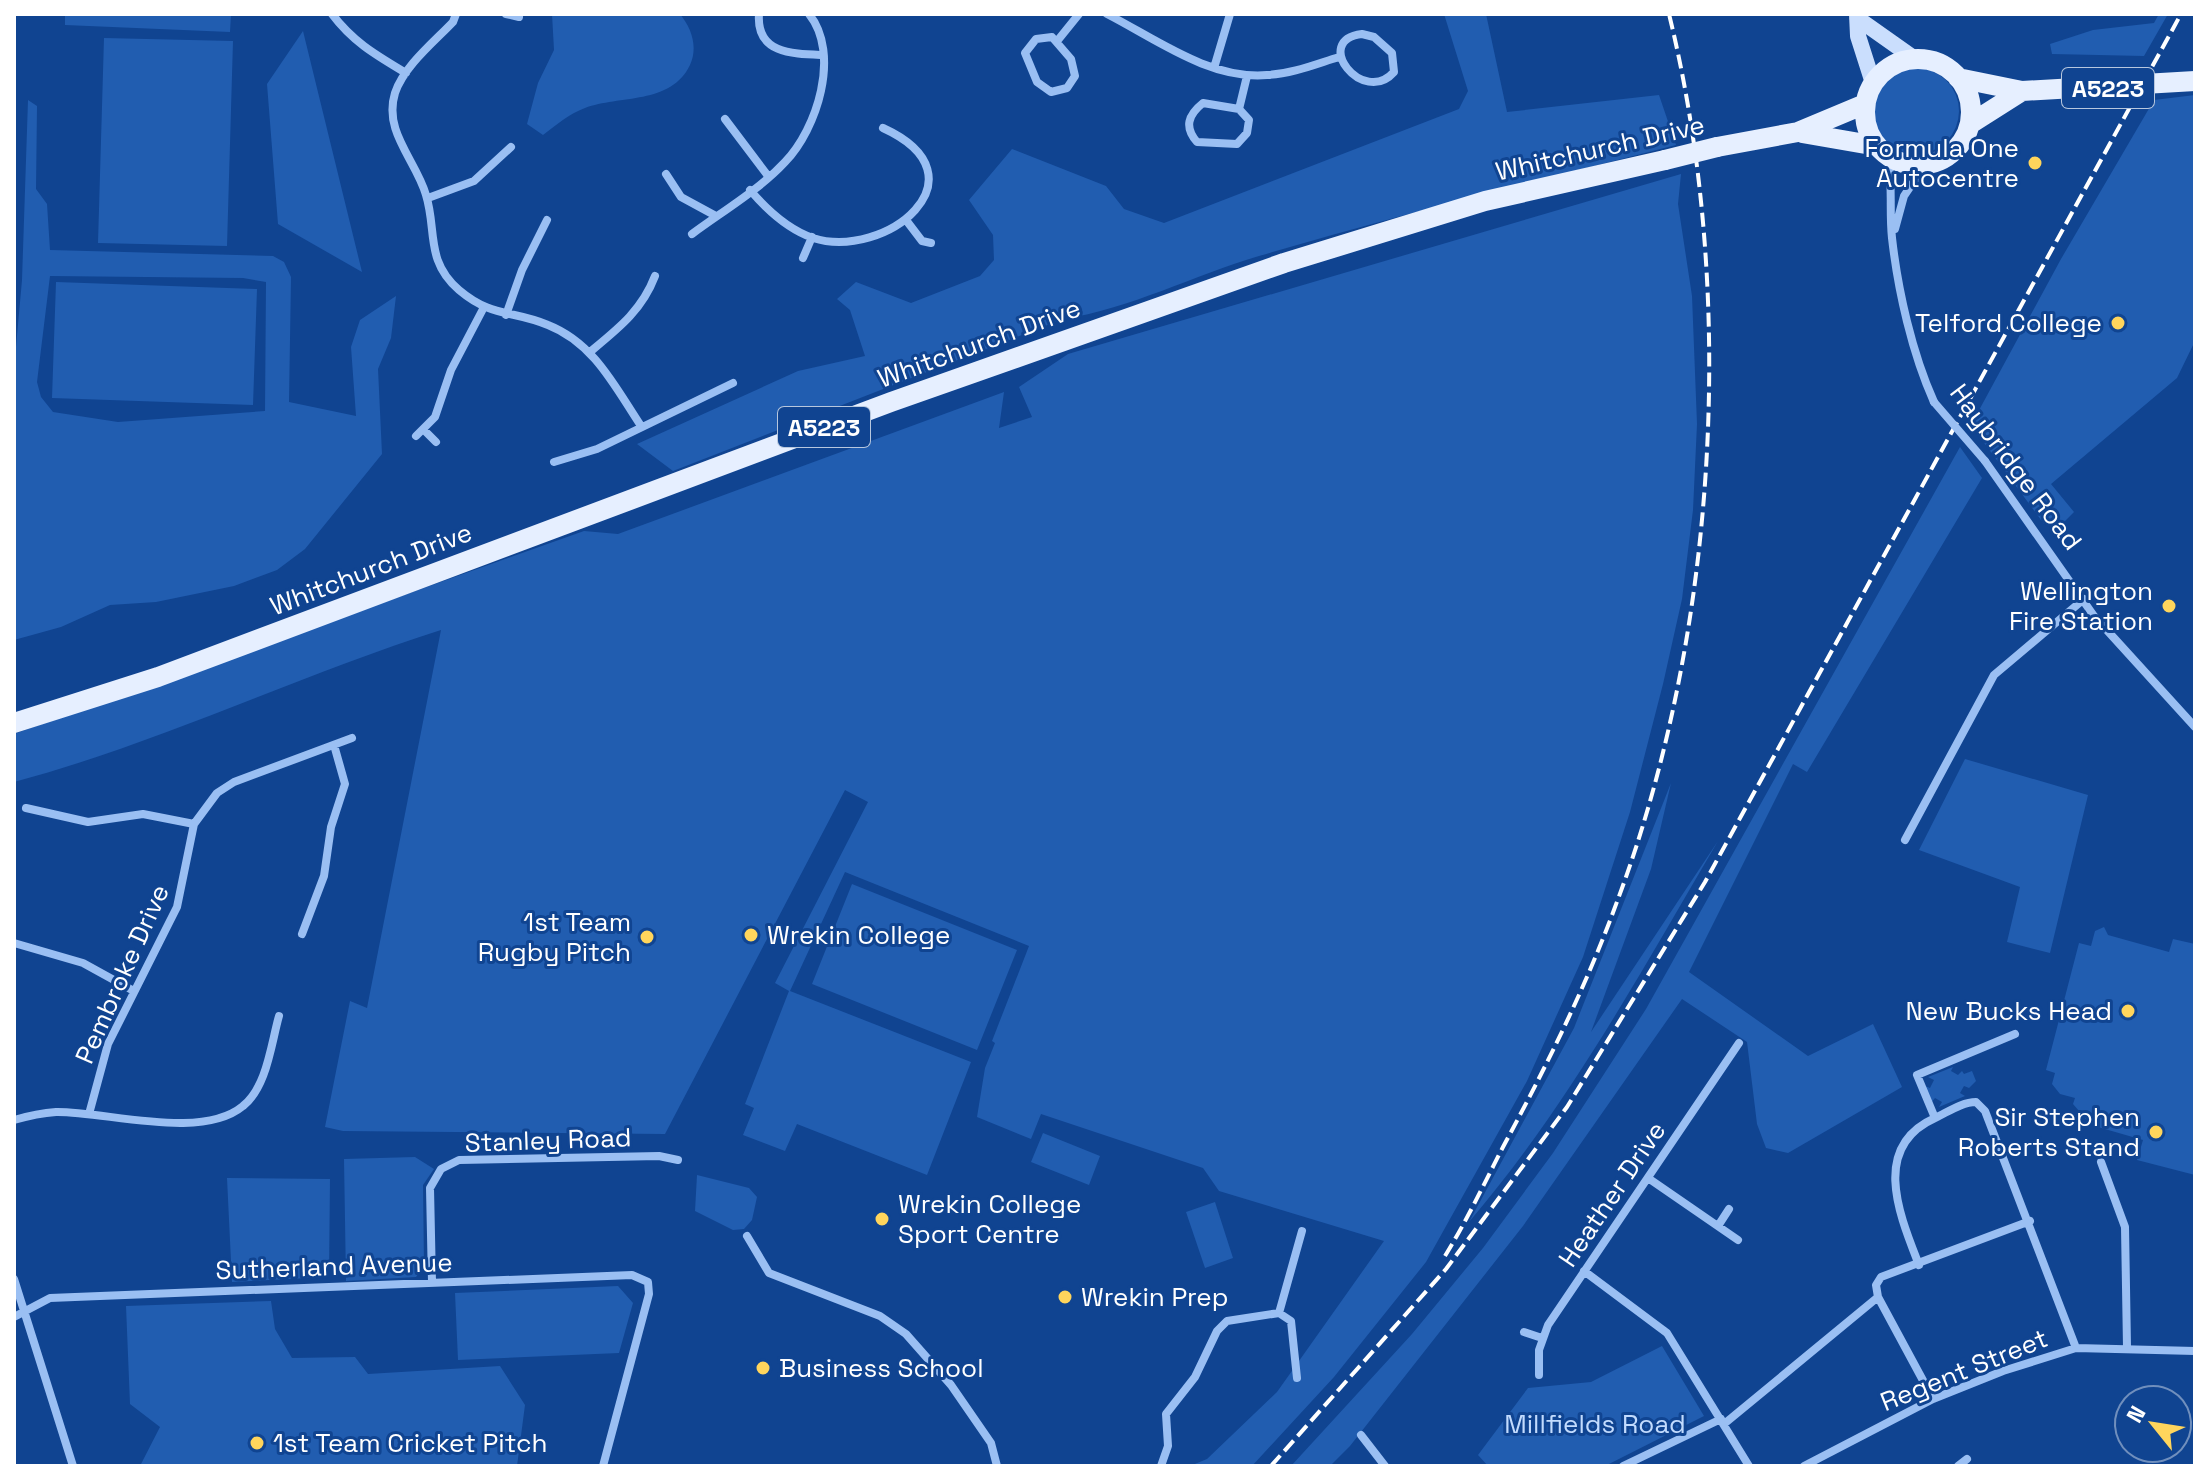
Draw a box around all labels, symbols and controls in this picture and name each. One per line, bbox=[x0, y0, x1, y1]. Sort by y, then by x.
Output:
road number: A5223 bbox=[2062, 68, 2154, 108]
street label: Whitchurch Drive bbox=[1492, 107, 1708, 189]
place label: Formula One Autocentre bbox=[1864, 131, 2019, 195]
marker: Formula One Autocentre bbox=[2026, 154, 2044, 172]
street label: Whitchurch Drive bbox=[873, 291, 1085, 395]
place label: Telford College bbox=[1915, 306, 2102, 340]
marker: Telford College bbox=[2109, 314, 2127, 332]
street label: Haybridge Road bbox=[1942, 377, 2090, 557]
road number: A5223 bbox=[778, 407, 870, 447]
street label: Whitchurch Drive bbox=[265, 515, 477, 623]
place label: Wellington Fire Station bbox=[2009, 574, 2153, 638]
marker: Wellington Fire Station bbox=[2160, 597, 2178, 615]
street label: Pembroke Drive bbox=[67, 879, 177, 1069]
place label: 1st Team Rugby Pitch bbox=[478, 905, 631, 969]
place label: Wrekin College bbox=[767, 918, 950, 952]
marker: Wrekin College bbox=[742, 926, 760, 944]
marker: 1st Team Rugby Pitch bbox=[638, 928, 656, 946]
place label: New Bucks Head bbox=[1906, 994, 2112, 1028]
marker: New Bucks Head bbox=[2119, 1002, 2137, 1020]
place label: Sir Stephen Roberts Stand bbox=[1958, 1100, 2140, 1164]
street label: Heather Drive bbox=[1551, 1115, 1673, 1273]
street label: Stanley Road bbox=[464, 1120, 632, 1160]
marker: Sir Stephen Roberts Stand bbox=[2147, 1123, 2165, 1141]
place label: Wrekin College Sport Centre bbox=[898, 1187, 1081, 1251]
marker: Wrekin College Sport Centre bbox=[873, 1210, 891, 1228]
street label: Sutherland Avenue bbox=[215, 1245, 453, 1287]
place label: Wrekin Prep bbox=[1081, 1280, 1228, 1314]
marker: Wrekin Prep bbox=[1056, 1288, 1074, 1306]
street label: Regent Street bbox=[1875, 1321, 2053, 1419]
place label: Business School bbox=[779, 1351, 984, 1385]
marker: Business School bbox=[754, 1359, 772, 1377]
north arrow bbox=[2113, 1384, 2193, 1464]
text: N bbox=[2120, 1401, 2151, 1427]
park label: Millfields Road bbox=[1504, 1407, 1686, 1441]
place label: 1st Team Cricket Pitch bbox=[273, 1426, 548, 1460]
marker: 1st Team Cricket Pitch bbox=[248, 1434, 266, 1452]

